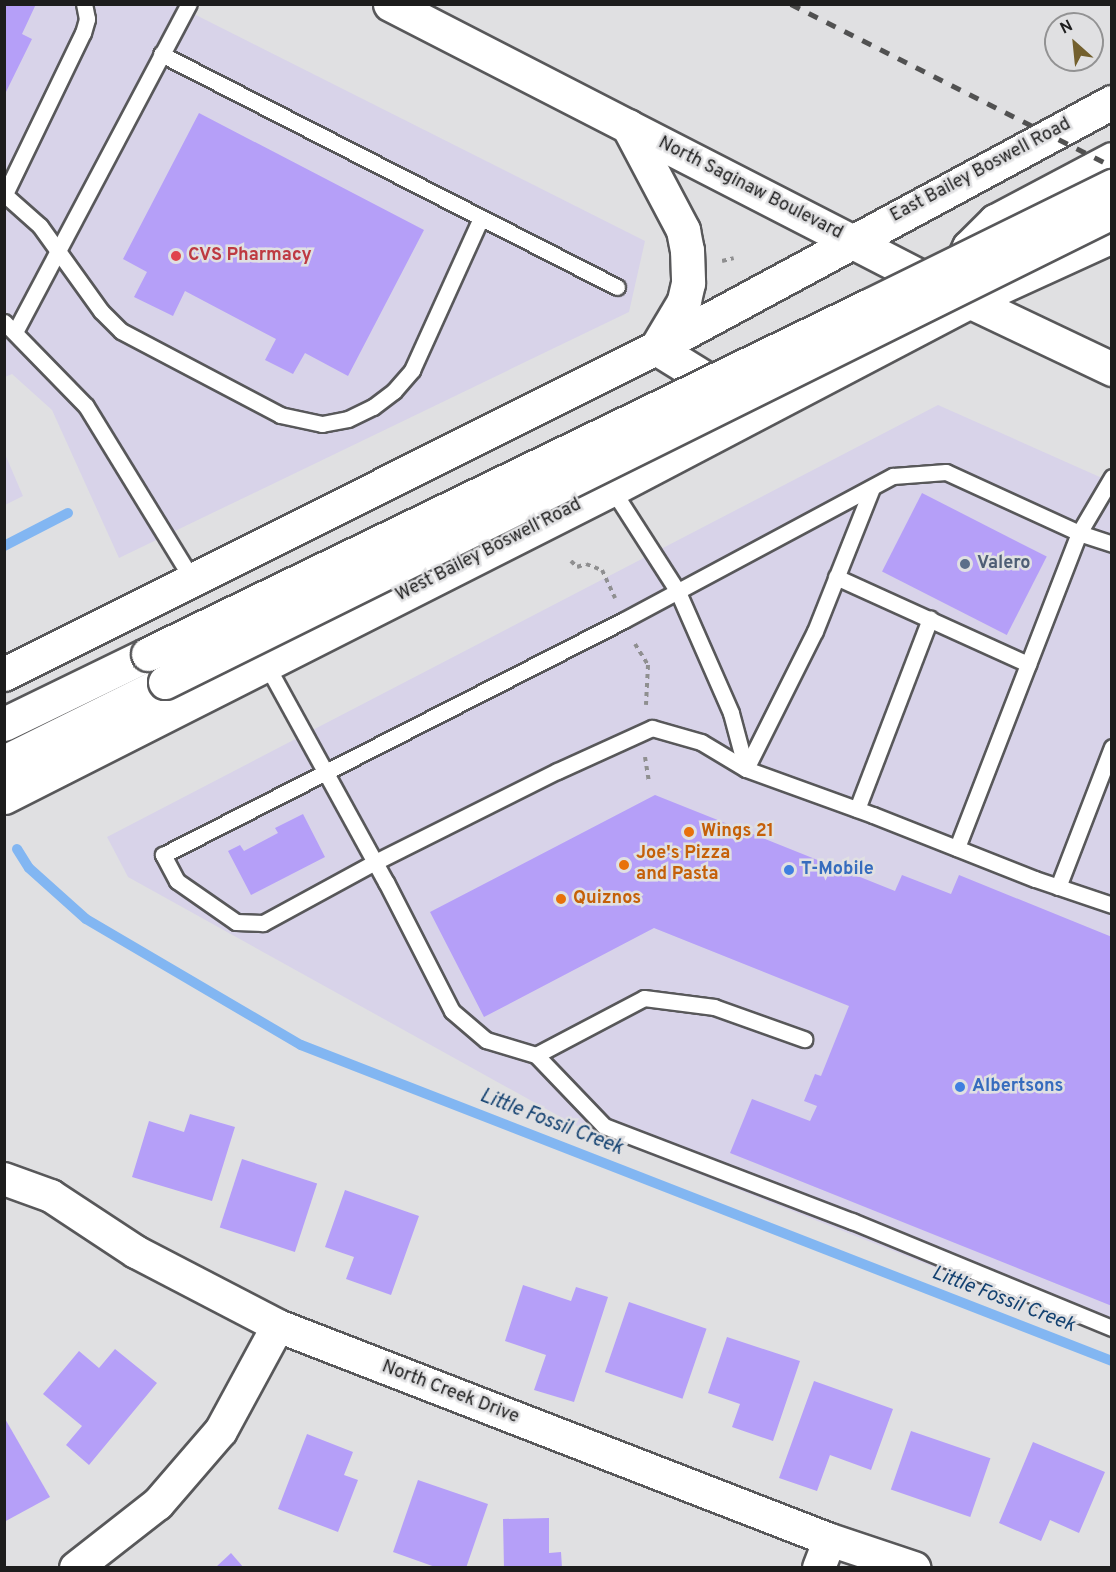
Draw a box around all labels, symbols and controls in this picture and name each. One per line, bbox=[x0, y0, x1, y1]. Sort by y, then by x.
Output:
north arrow bbox=[1044, 12, 1104, 72]
text: N bbox=[1057, 16, 1076, 39]
street label: East Bailey Boswell Road bbox=[887, 114, 1075, 228]
street label: North Saginaw Boulevard bbox=[654, 133, 846, 245]
place label: CVS Pharmacy bbox=[188, 245, 312, 267]
marker: CVS Pharmacy bbox=[169, 249, 183, 263]
street label: West Bailey Boswell Road bbox=[393, 495, 585, 607]
place label: Valero bbox=[977, 553, 1030, 575]
marker: Valero bbox=[958, 557, 972, 571]
place label: Wings 21 bbox=[701, 821, 774, 843]
marker: Wings 21 bbox=[682, 825, 696, 839]
place label: Joe's Pizza and Pasta bbox=[636, 844, 730, 886]
marker: Joe's Pizza and Pasta bbox=[617, 858, 631, 872]
place label: T-Mobile bbox=[801, 859, 874, 881]
marker: T-Mobile bbox=[782, 863, 796, 877]
place label: Quiznos bbox=[573, 888, 641, 910]
marker: Quiznos bbox=[554, 892, 568, 906]
place label: Albertsons bbox=[972, 1076, 1063, 1098]
marker: Albertsons bbox=[953, 1080, 967, 1094]
water label: Little Fossil Creek bbox=[476, 1085, 626, 1161]
water label: Little Fossil Creek bbox=[928, 1262, 1078, 1338]
street label: North Creek Drive bbox=[378, 1357, 522, 1429]

